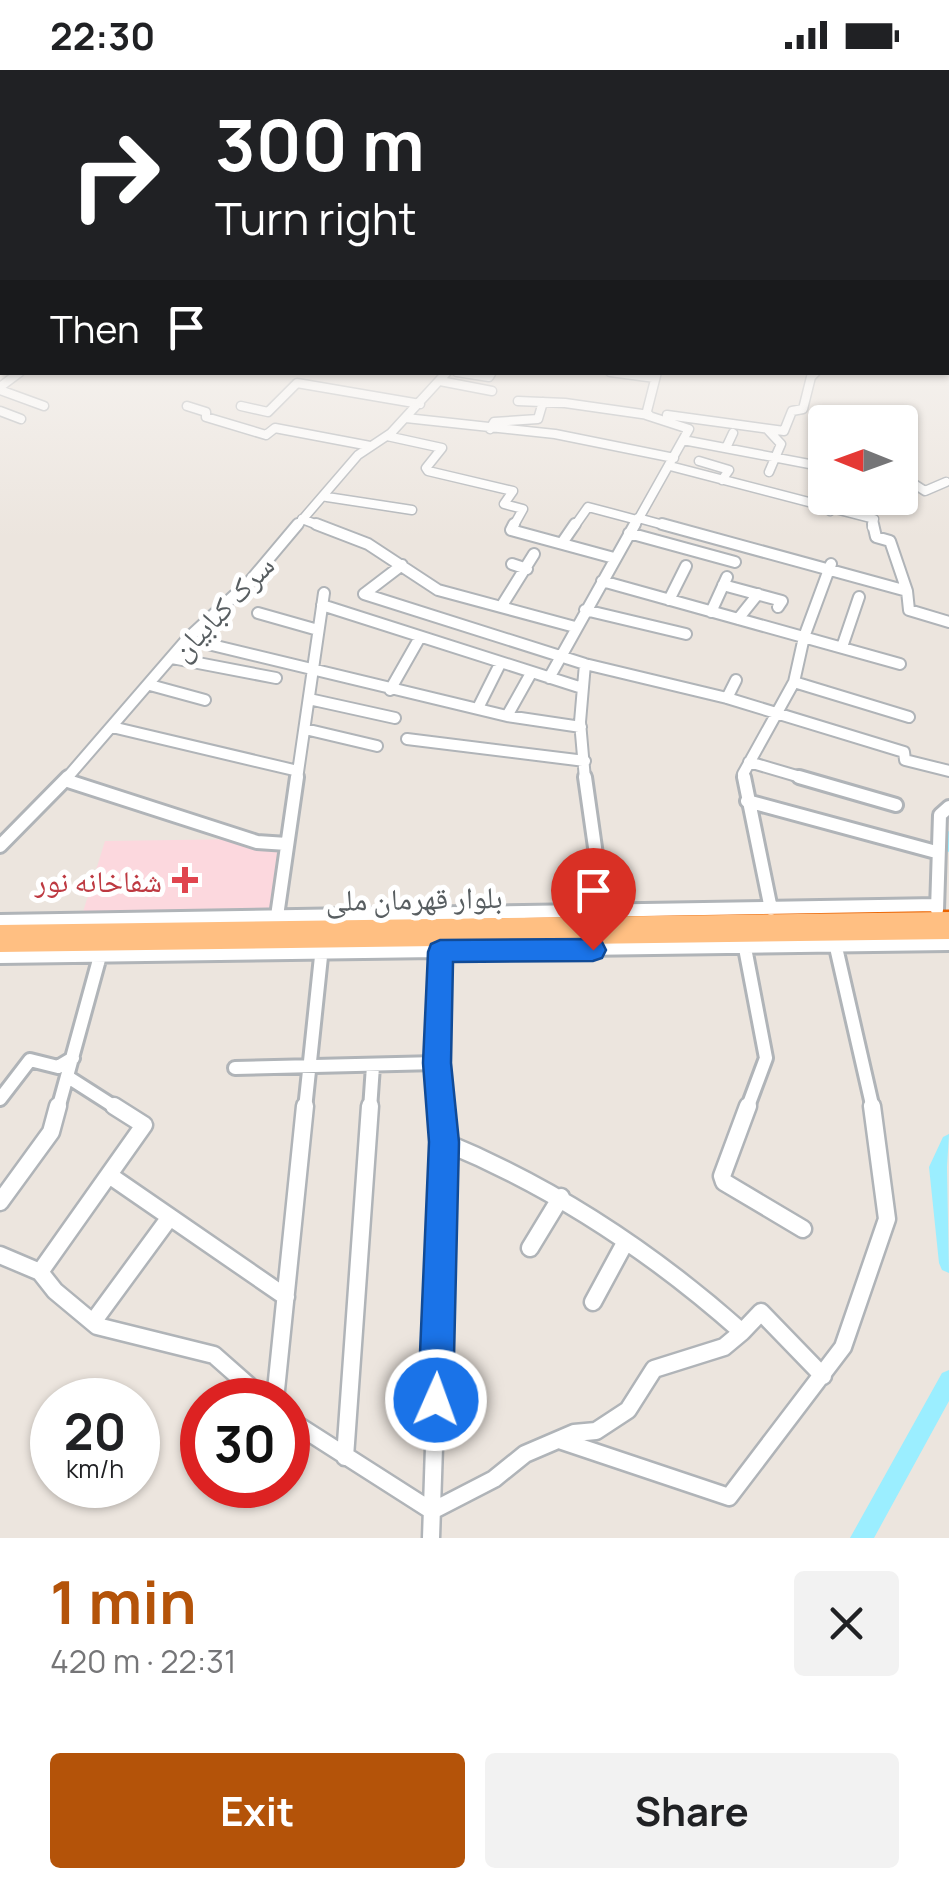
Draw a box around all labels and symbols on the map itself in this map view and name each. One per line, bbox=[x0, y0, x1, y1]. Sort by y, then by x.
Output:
north arrow bbox=[808, 405, 918, 515]
street label: سرک کبابیان bbox=[161, 545, 283, 669]
pin bbox=[551, 848, 636, 951]
place label: شفاخانه نور bbox=[34, 860, 162, 901]
marker: شفاخانه نور bbox=[172, 867, 198, 893]
street label: بلوار قهرمان ملی bbox=[325, 876, 503, 920]
position arrow bbox=[384, 1348, 488, 1452]
speed limit sign: 30 bbox=[180, 1378, 310, 1508]

